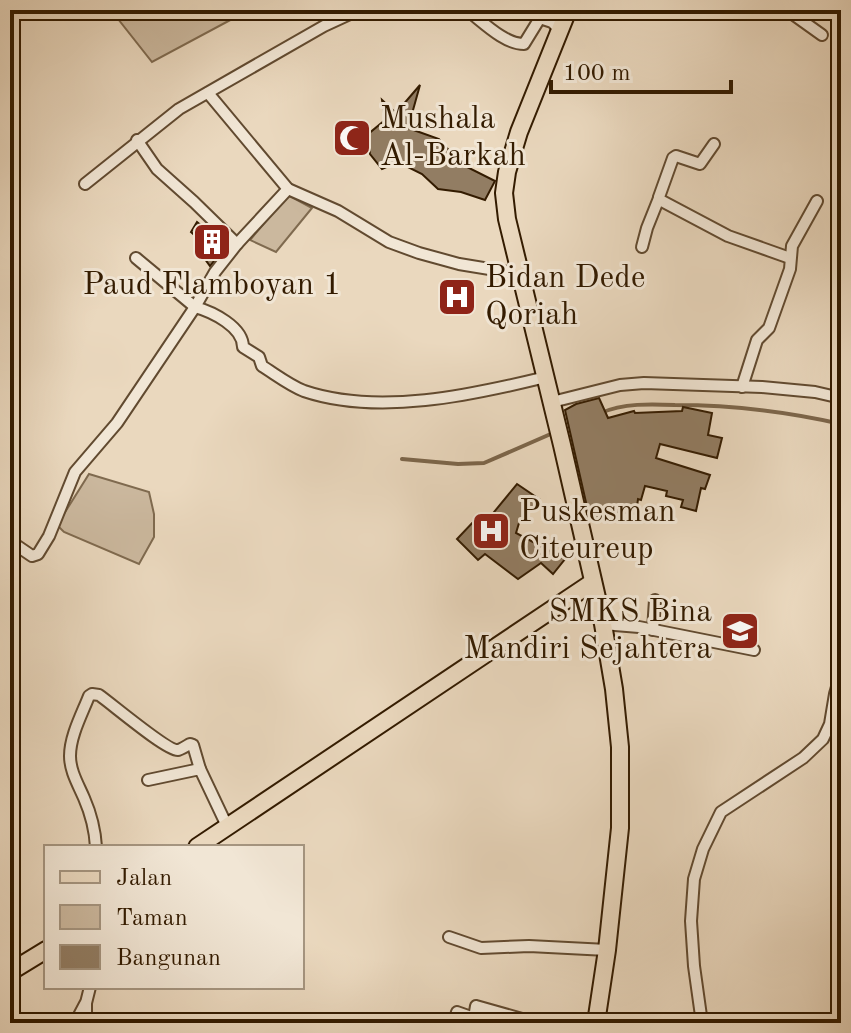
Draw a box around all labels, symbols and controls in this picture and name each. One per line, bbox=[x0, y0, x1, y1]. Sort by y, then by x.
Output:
scale bar bbox=[551, 44, 731, 94]
text: 100 m bbox=[563, 62, 631, 86]
place label: Mushala Al-Barkah bbox=[380, 104, 526, 173]
mosque icon: Mushala Al-Barkah bbox=[331, 117, 373, 159]
building icon: Paud Flamboyan 1 bbox=[191, 221, 233, 263]
place label: Bidan Dede Qoriah bbox=[485, 263, 646, 332]
place label: Paud Flamboyan 1 bbox=[82, 270, 342, 302]
hospital icon: Bidan Dede Qoriah bbox=[436, 276, 478, 318]
place label: Puskesman Citeureup bbox=[519, 497, 675, 566]
hospital icon: Puskesman Citeureup bbox=[470, 510, 512, 552]
place label: SMKS Bina Mandiri Sejahtera bbox=[463, 597, 712, 666]
school or university icon: SMKS Bina Mandiri Sejahtera bbox=[719, 610, 761, 652]
legend bbox=[44, 845, 304, 989]
text: Jalan bbox=[116, 867, 172, 891]
text: Taman bbox=[116, 907, 188, 931]
text: Bangunan bbox=[116, 947, 221, 971]

